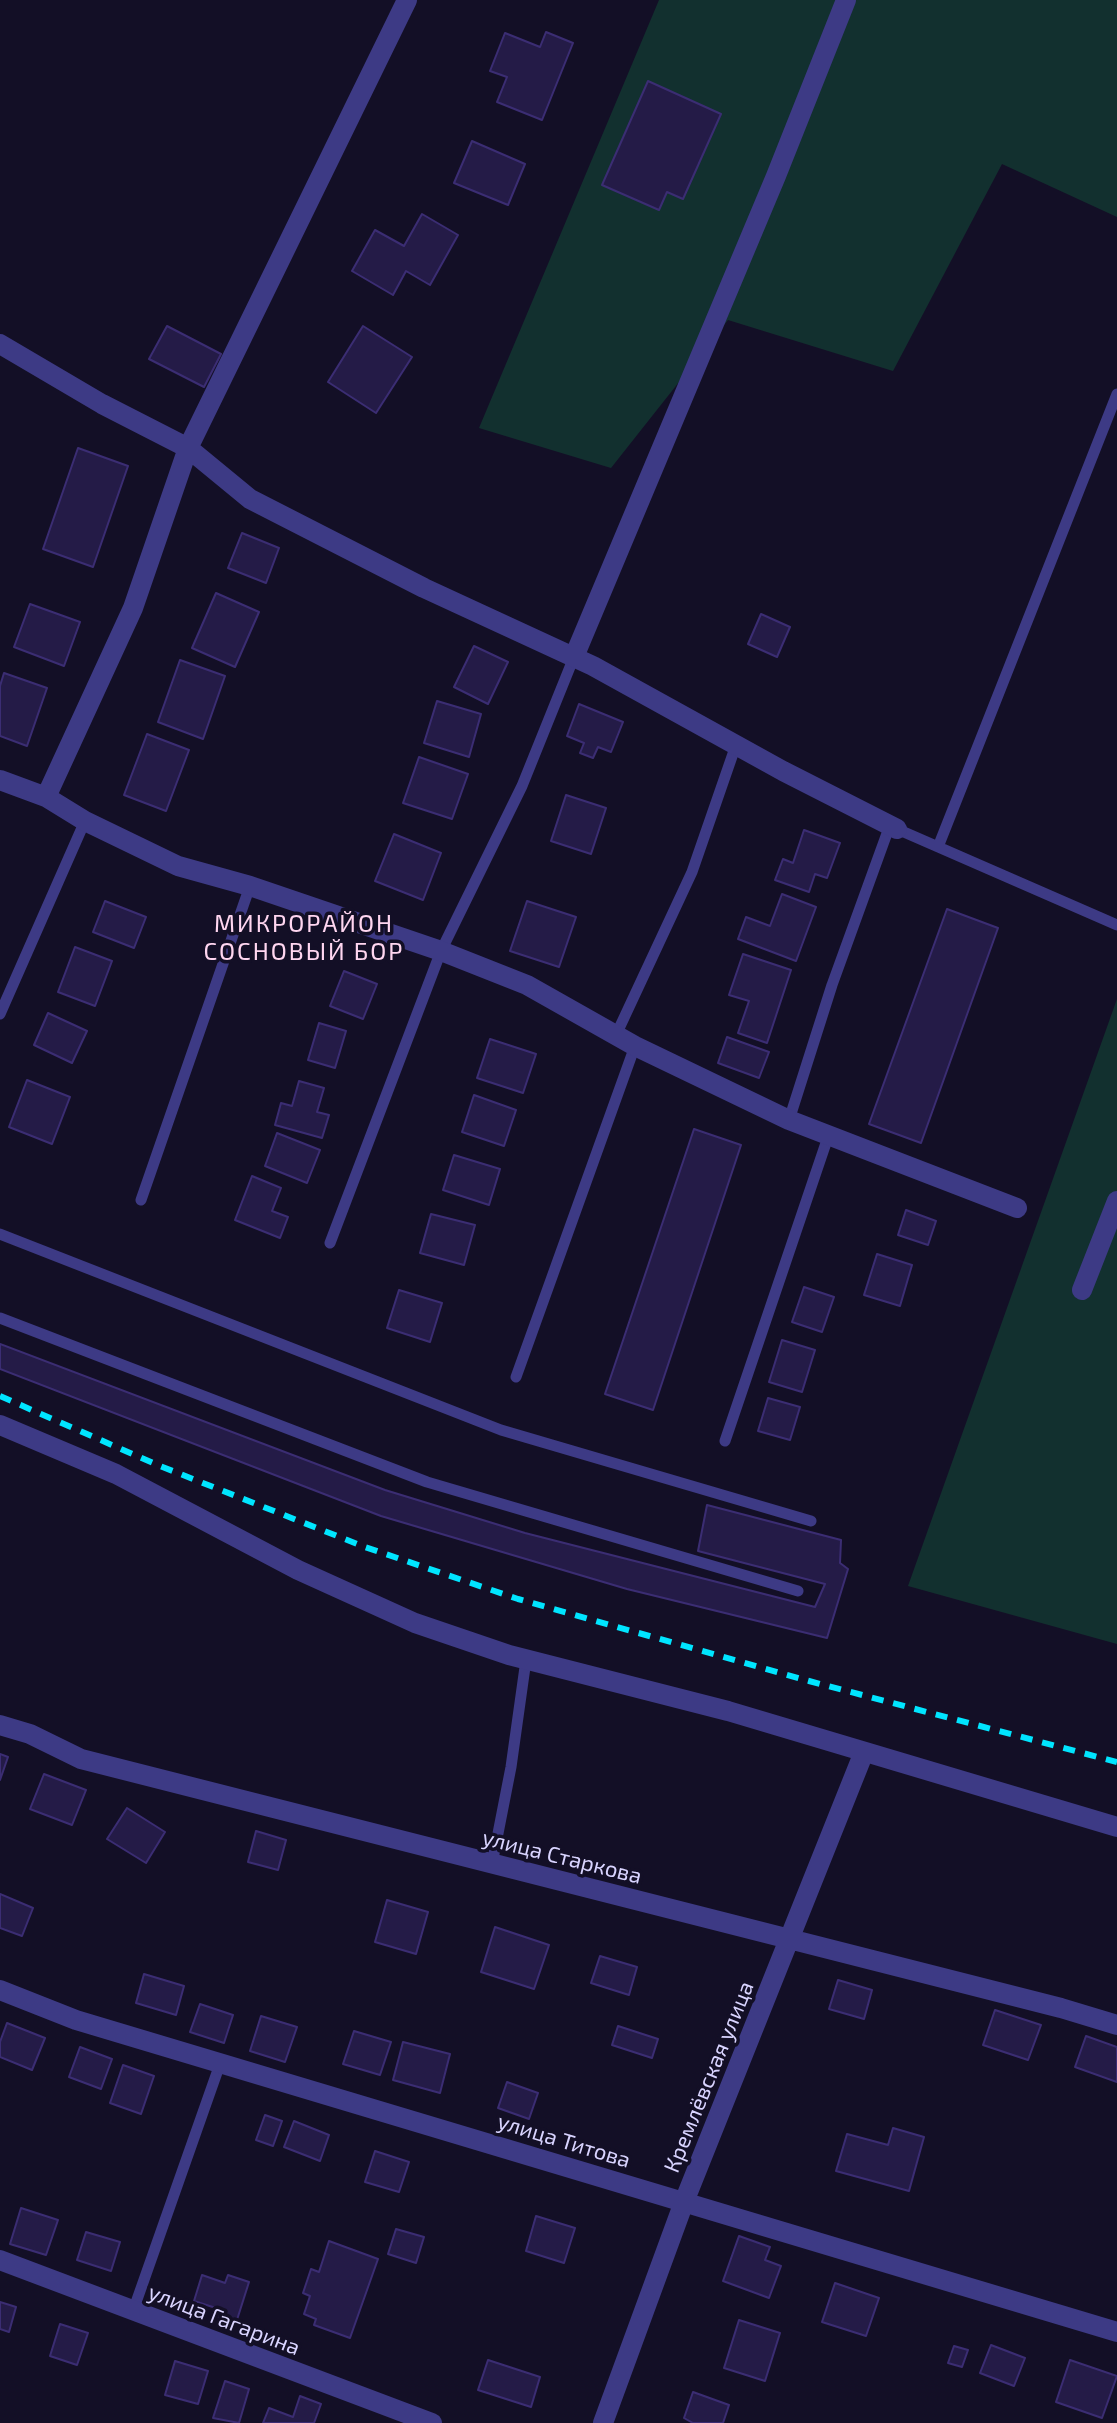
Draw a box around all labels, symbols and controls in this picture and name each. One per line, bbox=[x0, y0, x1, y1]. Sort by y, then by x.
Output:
district label: МИКРОРАЙОН СОСНОВЫЙ БОР bbox=[204, 910, 404, 966]
street label: улица Старкова bbox=[480, 1824, 644, 1890]
street label: Кремлёвская улица bbox=[659, 1978, 759, 2176]
street label: улица Титова bbox=[494, 2108, 634, 2174]
street label: улица Гагарина bbox=[144, 2279, 304, 2361]

